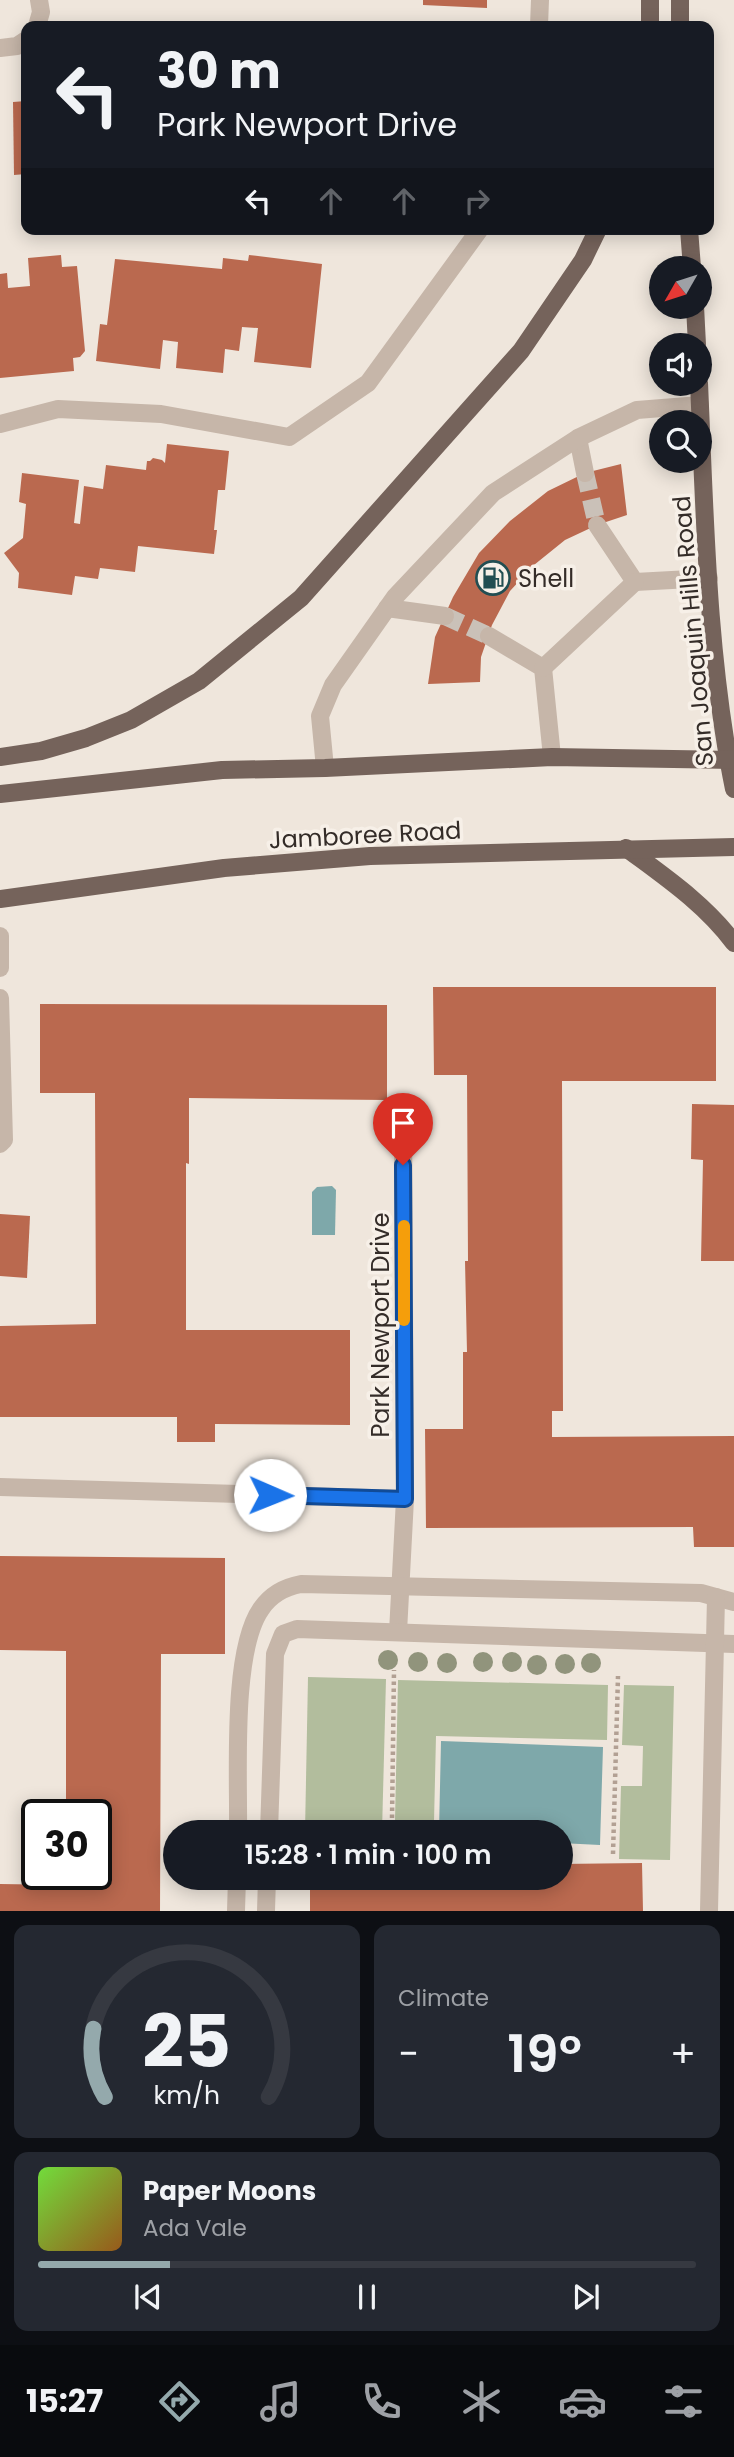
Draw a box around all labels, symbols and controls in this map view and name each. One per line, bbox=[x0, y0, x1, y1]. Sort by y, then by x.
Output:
text: 30 m bbox=[157, 37, 281, 105]
icon: left bbox=[42, 49, 133, 140]
text: Park Newport Drive bbox=[157, 102, 457, 147]
icon: left bbox=[239, 182, 277, 220]
icon: ahead bbox=[312, 182, 350, 220]
icon: ahead bbox=[385, 182, 423, 220]
icon: right bbox=[458, 182, 496, 220]
north arrow bbox=[649, 256, 712, 318]
map controls bbox=[649, 256, 712, 473]
button: sound bbox=[649, 333, 712, 396]
button: search bbox=[649, 410, 712, 473]
street label: San Joaquin Hills Road bbox=[665, 494, 721, 768]
fuel station icon: Shell bbox=[474, 559, 512, 597]
place label: Shell bbox=[518, 562, 574, 595]
street label: Jamboree Road bbox=[268, 813, 462, 857]
pin bbox=[373, 1093, 433, 1165]
icon: arrive bbox=[384, 1104, 422, 1142]
street label: Park Newport Drive bbox=[364, 1212, 397, 1438]
position arrow bbox=[233, 1458, 307, 1532]
speed limit sign: 30 bbox=[21, 1799, 112, 1890]
text: 15:28 · 1 min · 100 m bbox=[244, 1837, 492, 1873]
text: Climate bbox=[398, 1982, 489, 2014]
text: 25 bbox=[143, 1992, 231, 2093]
text: 19° bbox=[507, 2017, 582, 2090]
text: − bbox=[398, 2027, 419, 2080]
text: + bbox=[670, 2027, 696, 2080]
text: km/h bbox=[154, 2078, 220, 2113]
text: Paper Moons bbox=[143, 2173, 316, 2209]
text: Ada Vale bbox=[143, 2212, 247, 2244]
icon: previous bbox=[129, 2278, 167, 2316]
icon: pause bbox=[348, 2278, 386, 2316]
icon: next bbox=[567, 2278, 605, 2316]
icon: directions bbox=[155, 2377, 204, 2426]
icon: music bbox=[256, 2377, 305, 2426]
icon: phone bbox=[357, 2377, 406, 2426]
icon: climate bbox=[457, 2377, 506, 2426]
icon: car bbox=[558, 2377, 607, 2426]
icon: filters bbox=[659, 2377, 708, 2426]
text: 15:27 bbox=[26, 2378, 103, 2423]

